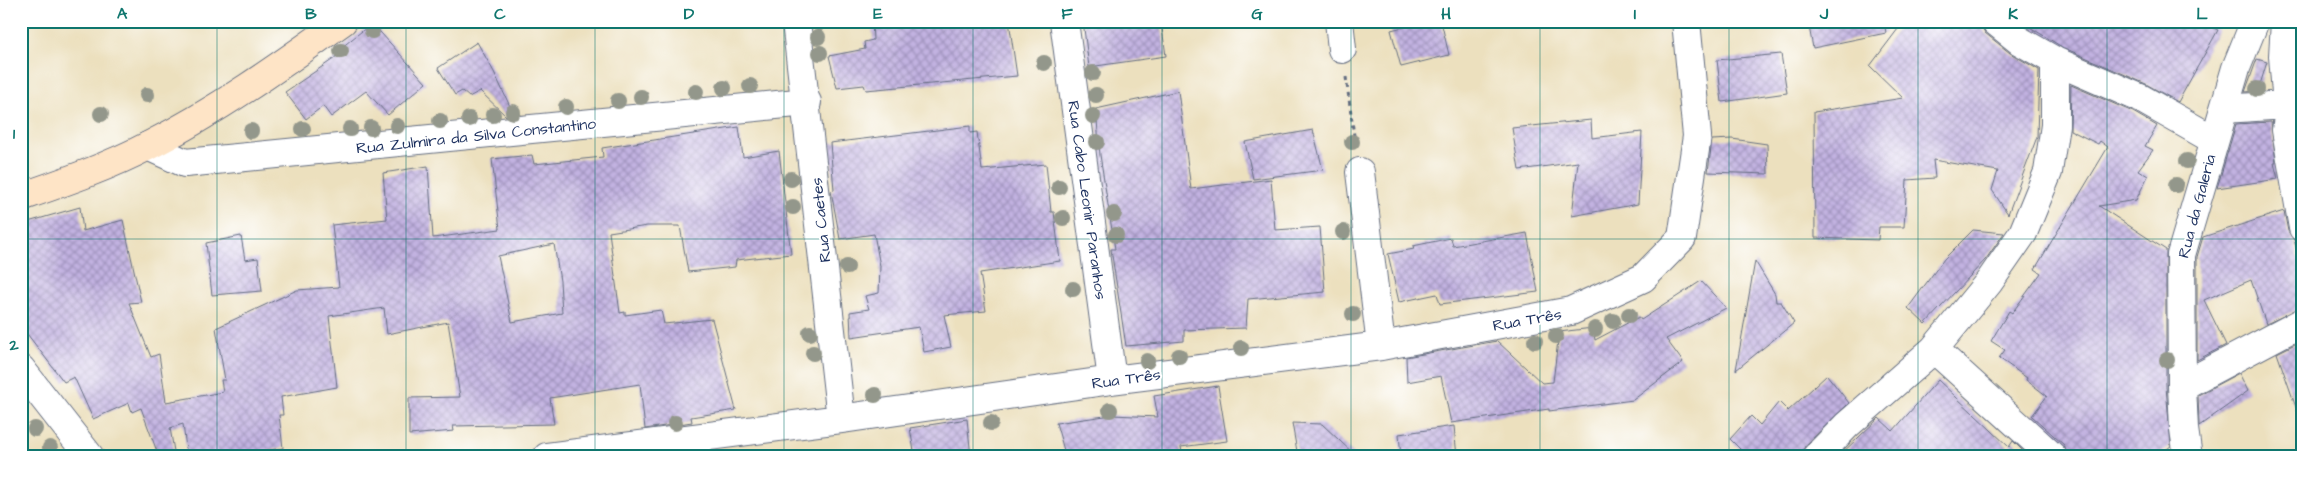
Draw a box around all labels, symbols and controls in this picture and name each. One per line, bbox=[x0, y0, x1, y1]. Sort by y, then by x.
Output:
text: A bbox=[117, 3, 128, 25]
text: B bbox=[305, 3, 317, 25]
text: C bbox=[494, 3, 506, 25]
text: D bbox=[684, 3, 695, 25]
text: E bbox=[873, 3, 883, 25]
text: F bbox=[1061, 3, 1073, 25]
text: G bbox=[1251, 3, 1263, 25]
text: H bbox=[1441, 3, 1451, 25]
text: I bbox=[1634, 3, 1636, 25]
text: J bbox=[1819, 3, 1829, 25]
text: K bbox=[2008, 3, 2018, 25]
text: L bbox=[2196, 3, 2208, 25]
street label: Rua Cabo Leonir Paranhos bbox=[1062, 99, 1112, 301]
street label: Rua Zulmira da Silva Constantino bbox=[355, 112, 597, 160]
text: 1 bbox=[13, 123, 16, 145]
street label: Rua da Galeria bbox=[2173, 152, 2221, 261]
street label: Rua Caetes bbox=[806, 176, 836, 263]
street label: Rua Três bbox=[1491, 303, 1563, 337]
text: 2 bbox=[8, 334, 19, 356]
street label: Rua Três bbox=[1090, 363, 1162, 395]

